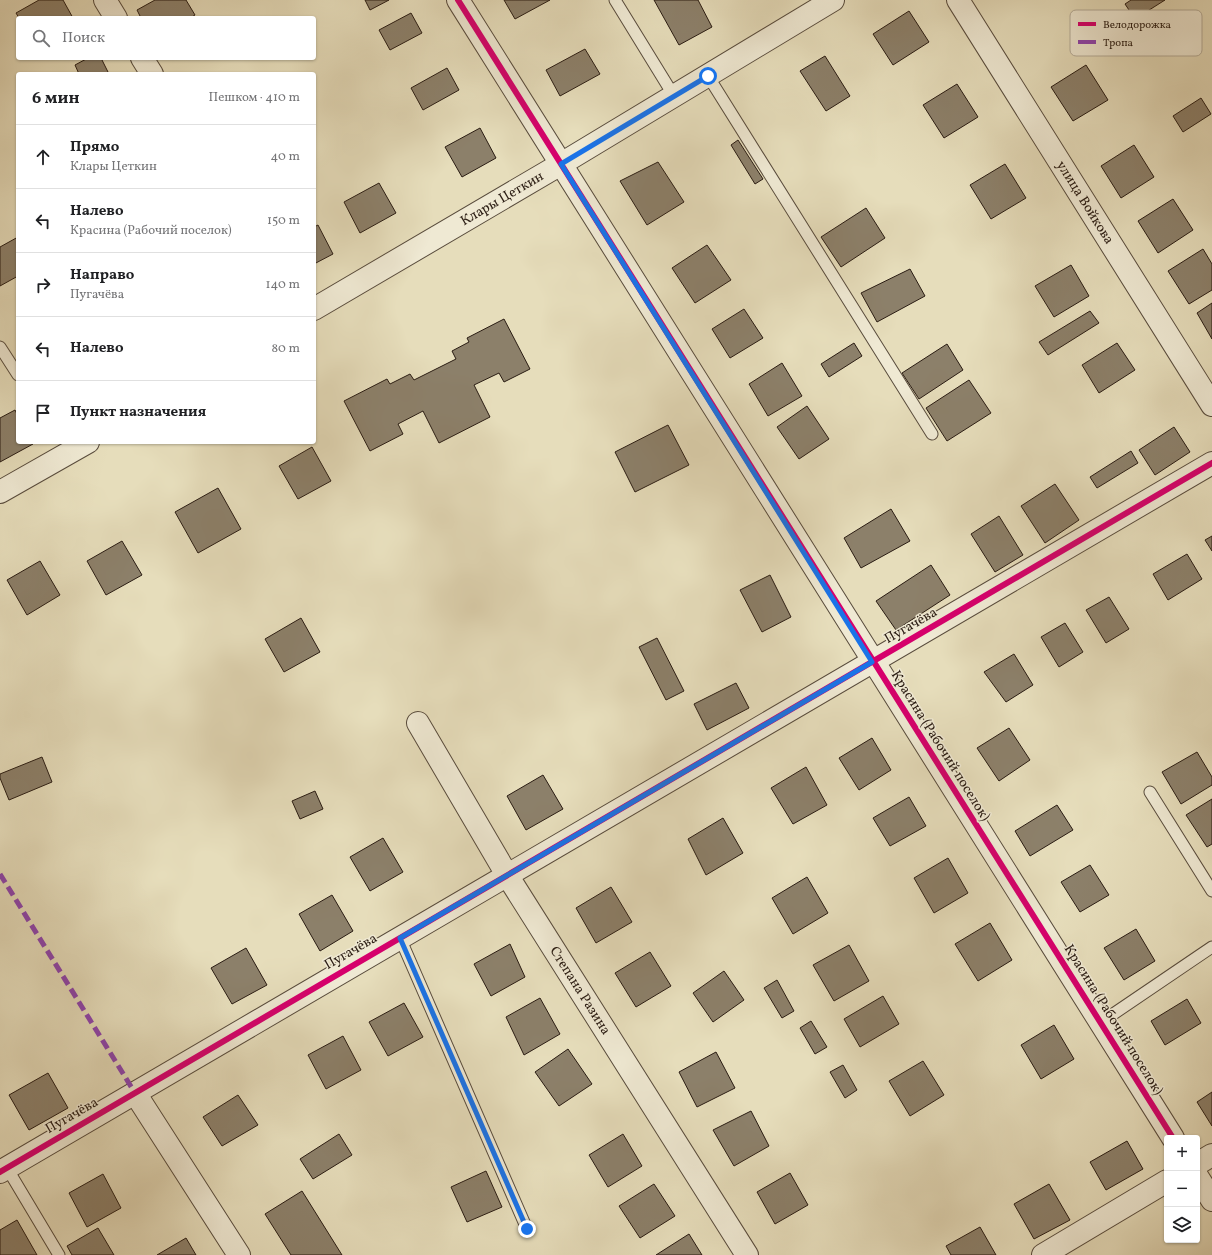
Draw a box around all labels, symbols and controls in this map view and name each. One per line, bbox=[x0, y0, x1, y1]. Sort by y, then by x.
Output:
legend bbox=[1070, 10, 1202, 56]
search box bbox=[16, 16, 316, 60]
text: Велодорожка bbox=[1103, 18, 1172, 33]
icon: search bbox=[30, 27, 52, 49]
text: Поиск bbox=[62, 28, 105, 49]
text: Тропа bbox=[1103, 36, 1134, 51]
route start bbox=[699, 67, 717, 85]
text: 6 мин bbox=[32, 87, 79, 110]
text: Пешком · 410 m bbox=[209, 89, 300, 107]
text: Прямо bbox=[70, 137, 119, 158]
icon: ahead bbox=[32, 146, 54, 168]
text: 40 m bbox=[271, 148, 300, 166]
street label: улица Войкова bbox=[1052, 157, 1118, 248]
text: Клары Цеткин bbox=[70, 158, 157, 176]
street label: Клары Цеткин bbox=[457, 167, 548, 231]
text: Налево bbox=[70, 201, 124, 222]
icon: left bbox=[32, 210, 54, 232]
text: 150 m bbox=[267, 212, 300, 230]
text: Красина (Рабочий поселок) bbox=[70, 222, 232, 240]
text: Направо bbox=[70, 265, 134, 286]
icon: right bbox=[32, 274, 54, 296]
text: 140 m bbox=[266, 276, 300, 294]
text: Пугачёва bbox=[70, 286, 124, 304]
icon: left bbox=[32, 338, 54, 360]
text: Налево bbox=[70, 338, 124, 359]
text: 80 m bbox=[271, 340, 300, 358]
icon: arrive bbox=[32, 402, 54, 424]
text: Пункт назначения bbox=[70, 402, 206, 423]
street label: Пугачёва bbox=[881, 603, 941, 649]
street label: Красина (Рабочий поселок) bbox=[886, 667, 994, 825]
street label: Пугачёва bbox=[321, 929, 381, 975]
street label: Красина (Рабочий поселок) bbox=[1059, 941, 1167, 1099]
street label: Степана Разина bbox=[545, 943, 615, 1039]
street label: Пугачёва bbox=[42, 1093, 102, 1139]
map controls bbox=[1164, 1135, 1200, 1243]
button: + bbox=[1164, 1135, 1200, 1171]
button: − bbox=[1164, 1171, 1200, 1207]
button: layers bbox=[1164, 1207, 1200, 1243]
route end bbox=[518, 1220, 536, 1238]

